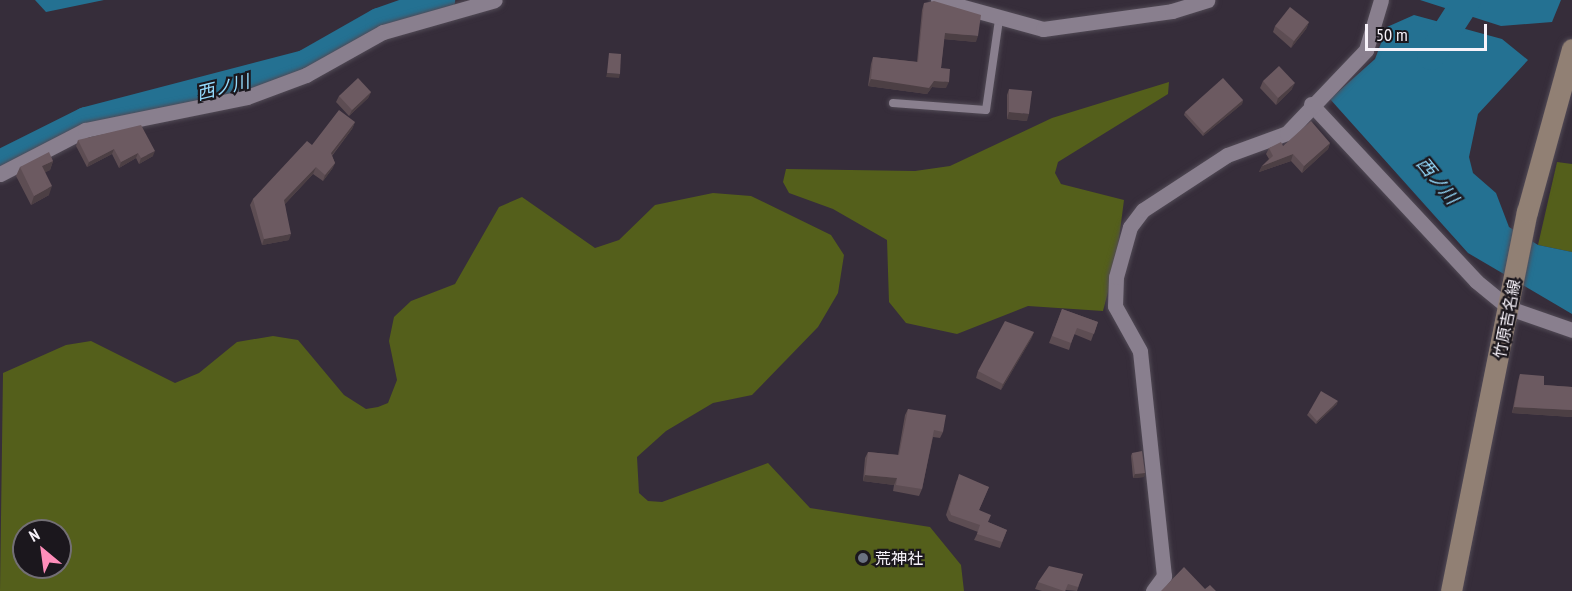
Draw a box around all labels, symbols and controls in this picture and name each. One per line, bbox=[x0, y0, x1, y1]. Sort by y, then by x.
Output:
scale bar bbox=[1368, 12, 1490, 50]
text: 50 m bbox=[1376, 23, 1408, 46]
water label: 西ノ川 bbox=[194, 71, 252, 105]
water label: 西ノ川 bbox=[1412, 153, 1462, 209]
street label: 竹原吉名線 bbox=[1490, 278, 1524, 360]
north arrow bbox=[12, 519, 72, 579]
text: N bbox=[26, 524, 43, 546]
place label: 荒神社 bbox=[875, 548, 923, 568]
marker: 荒神社 bbox=[856, 551, 870, 565]

